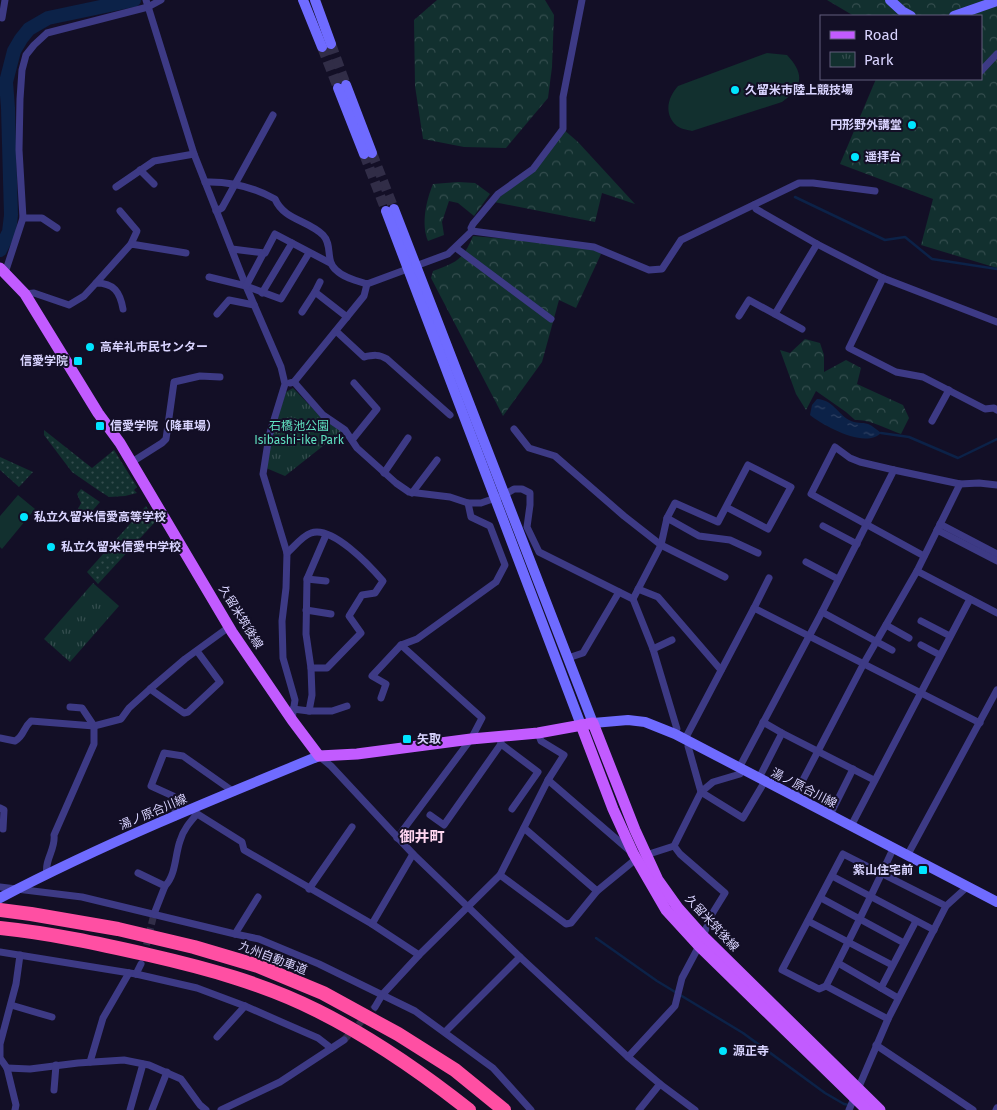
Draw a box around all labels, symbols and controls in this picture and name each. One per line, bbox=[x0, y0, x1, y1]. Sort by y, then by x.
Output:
legend bbox=[820, 15, 982, 80]
text: Road bbox=[864, 26, 899, 44]
text: Park bbox=[864, 51, 894, 69]
place label: 久留米市陸上競技場 bbox=[745, 83, 853, 97]
marker: 久留米市陸上競技場 bbox=[729, 84, 741, 96]
place label: 円形野外講堂 bbox=[830, 118, 902, 132]
marker: 円形野外講堂 bbox=[906, 119, 918, 131]
place label: 遥拝台 bbox=[865, 150, 901, 164]
marker: 遥拝台 bbox=[849, 151, 861, 163]
place label: 高牟礼市民センター bbox=[100, 340, 208, 354]
marker: 高牟礼市民センター bbox=[84, 341, 96, 353]
place label: 信愛学院 bbox=[20, 354, 68, 368]
marker: 信愛学院 bbox=[72, 355, 84, 367]
place label: 信愛学院（降車場） bbox=[110, 419, 218, 433]
park label: 石橋池公園 Isibashi-ike Park bbox=[254, 419, 345, 447]
marker: 信愛学院（降車場） bbox=[94, 420, 106, 432]
place label: 私立久留米信愛高等学校 bbox=[34, 510, 166, 524]
marker: 私立久留米信愛高等学校 bbox=[18, 511, 30, 523]
place label: 私立久留米信愛中学校 bbox=[61, 540, 181, 554]
marker: 私立久留米信愛中学校 bbox=[45, 541, 57, 553]
street label: 久留米筑後線 bbox=[216, 583, 266, 651]
place label: 矢取 bbox=[417, 732, 441, 746]
marker: 矢取 bbox=[401, 733, 413, 745]
street label: 湯ノ原合川線 bbox=[769, 765, 839, 811]
street label: 湯ノ原合川線 bbox=[117, 791, 189, 833]
district label: 御井町 bbox=[399, 828, 445, 846]
place label: 紫山住宅前 bbox=[853, 863, 913, 877]
marker: 紫山住宅前 bbox=[917, 864, 929, 876]
street label: 久留米筑後線 bbox=[682, 892, 742, 954]
street label: 九州自動車道 bbox=[237, 939, 309, 977]
place label: 源正寺 bbox=[733, 1044, 769, 1058]
marker: 源正寺 bbox=[717, 1045, 729, 1057]

